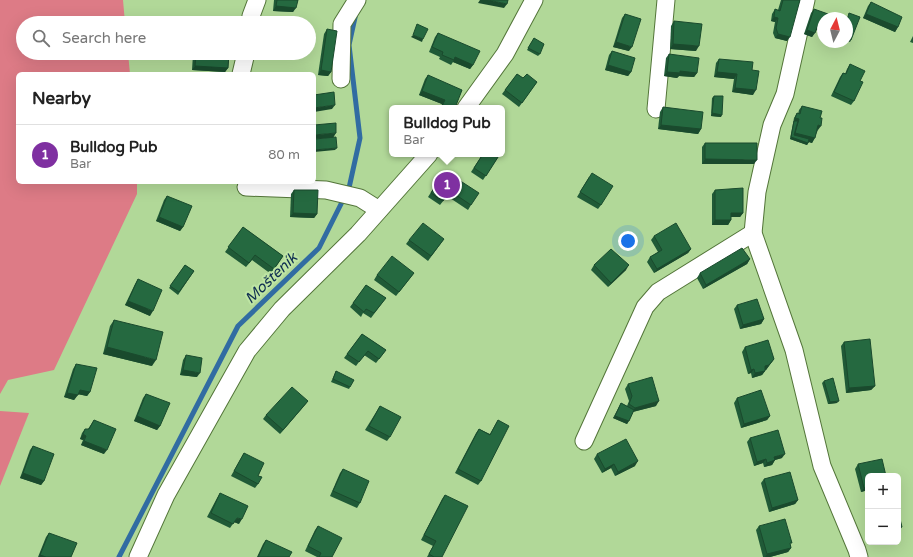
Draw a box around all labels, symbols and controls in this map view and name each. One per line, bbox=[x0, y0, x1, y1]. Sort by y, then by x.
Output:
north arrow bbox=[817, 12, 853, 48]
search box bbox=[16, 16, 316, 60]
icon: search bbox=[30, 27, 52, 49]
text: Search here bbox=[62, 29, 146, 47]
text: Nearby bbox=[32, 88, 91, 109]
popup bbox=[389, 105, 505, 157]
text: Bulldog Pub bbox=[403, 114, 491, 132]
text: Bar bbox=[403, 132, 425, 148]
text: Bulldog Pub bbox=[70, 138, 157, 156]
text: 1 bbox=[41, 147, 49, 163]
text: 80 m bbox=[268, 147, 300, 163]
text: Bar bbox=[70, 156, 91, 172]
pin: 1 bbox=[434, 170, 460, 200]
your location bbox=[618, 231, 638, 251]
water label: Mošteník bbox=[241, 247, 302, 307]
map controls bbox=[865, 473, 901, 545]
button: + bbox=[865, 473, 901, 509]
button: − bbox=[865, 509, 901, 545]

